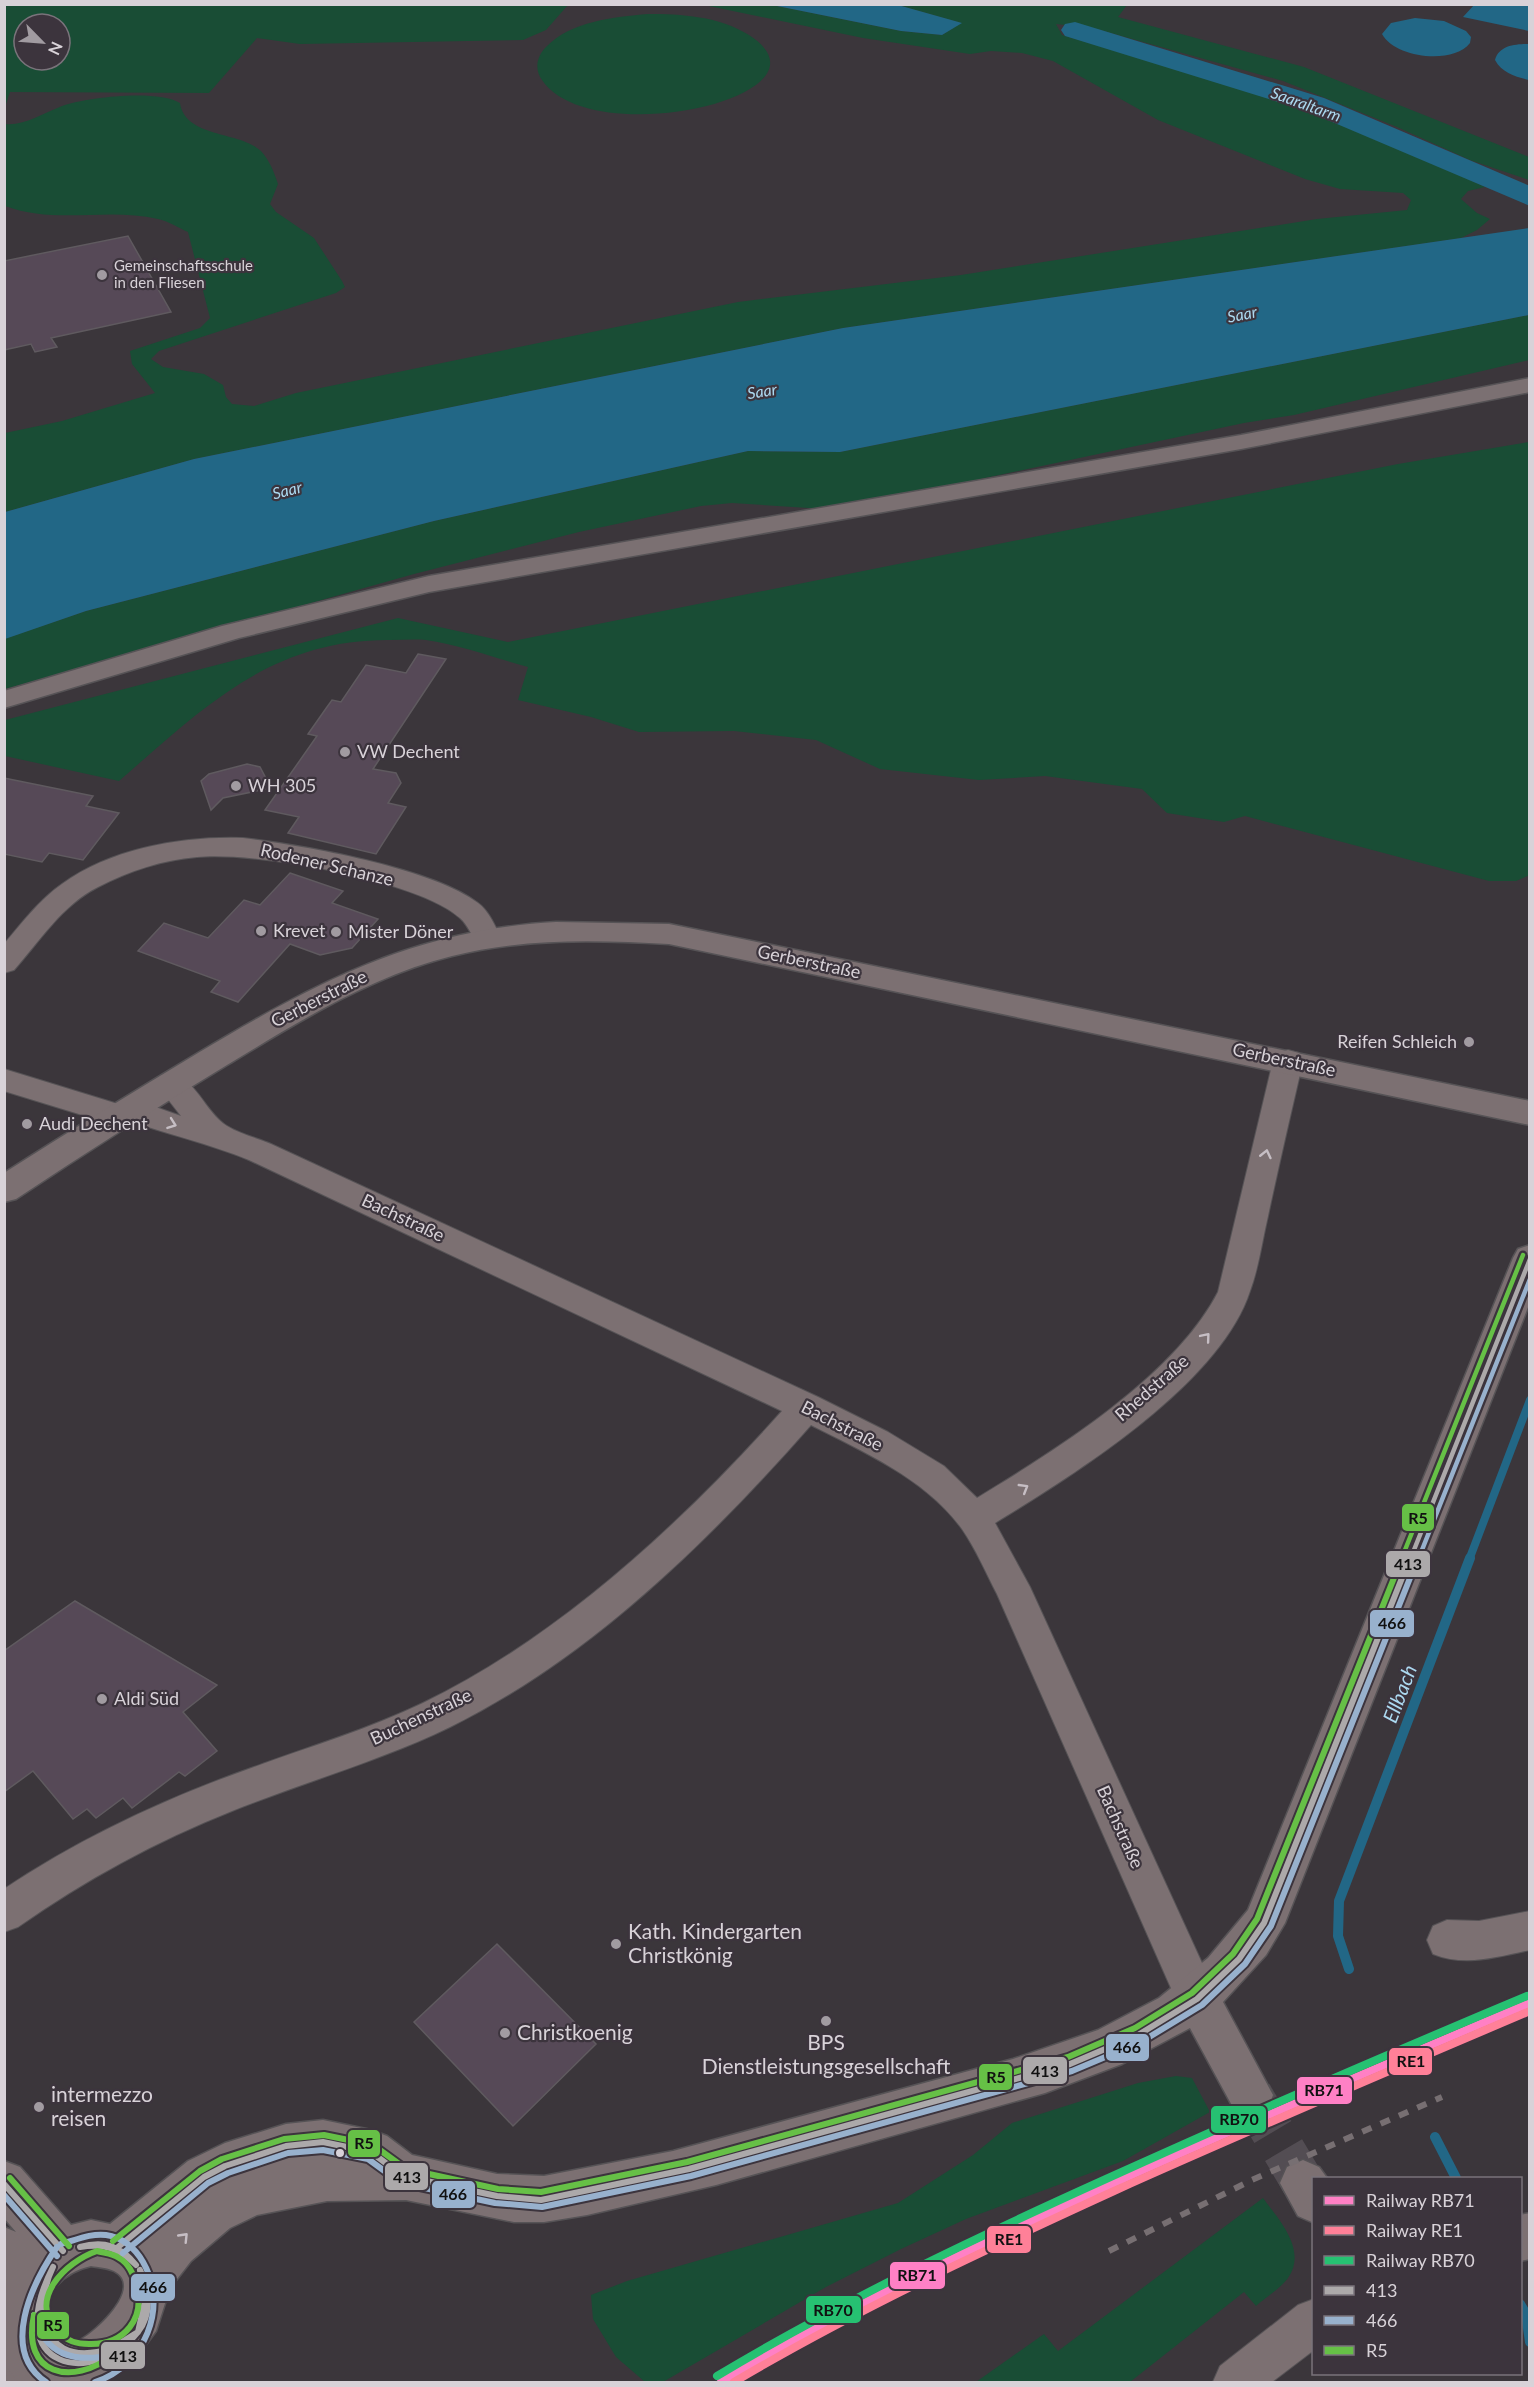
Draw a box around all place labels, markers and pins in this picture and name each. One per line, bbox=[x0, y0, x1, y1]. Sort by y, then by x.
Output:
place label: Gemeinschaftsschule in den Fliesen bbox=[114, 256, 253, 291]
marker: Gemeinschaftsschule in den Fliesen bbox=[95, 268, 109, 282]
place label: VW Dechent bbox=[357, 740, 460, 762]
marker: VW Dechent bbox=[338, 745, 352, 759]
place label: WH 305 bbox=[248, 774, 316, 796]
marker: WH 305 bbox=[229, 779, 243, 793]
place label: Krevet bbox=[273, 919, 326, 941]
place label: Mister Döner bbox=[348, 920, 454, 942]
marker: Krevet bbox=[254, 924, 268, 938]
marker: Mister Döner bbox=[329, 925, 343, 939]
place label: Reifen Schleich bbox=[1337, 1030, 1457, 1052]
marker: Reifen Schleich bbox=[1462, 1035, 1476, 1049]
place label: Audi Dechent bbox=[39, 1112, 148, 1134]
marker: Audi Dechent bbox=[20, 1117, 34, 1131]
place label: Aldi Süd bbox=[114, 1687, 179, 1709]
marker: Aldi Süd bbox=[95, 1692, 109, 1706]
place label: Kath. Kindergarten Christkönig bbox=[628, 1918, 802, 1967]
marker: Kath. Kindergarten Christkönig bbox=[609, 1937, 623, 1951]
marker: BPS Dienstleistungsgesellschaft bbox=[819, 2014, 833, 2028]
place label: Christkoenig bbox=[517, 2019, 633, 2044]
marker: Christkoenig bbox=[498, 2026, 512, 2040]
place label: BPS Dienstleistungsgesellschaft bbox=[702, 2029, 951, 2078]
place label: intermezzo reisen bbox=[51, 2081, 153, 2130]
marker: intermezzo reisen bbox=[32, 2100, 46, 2114]
unlabelled marker bbox=[334, 2147, 346, 2159]

